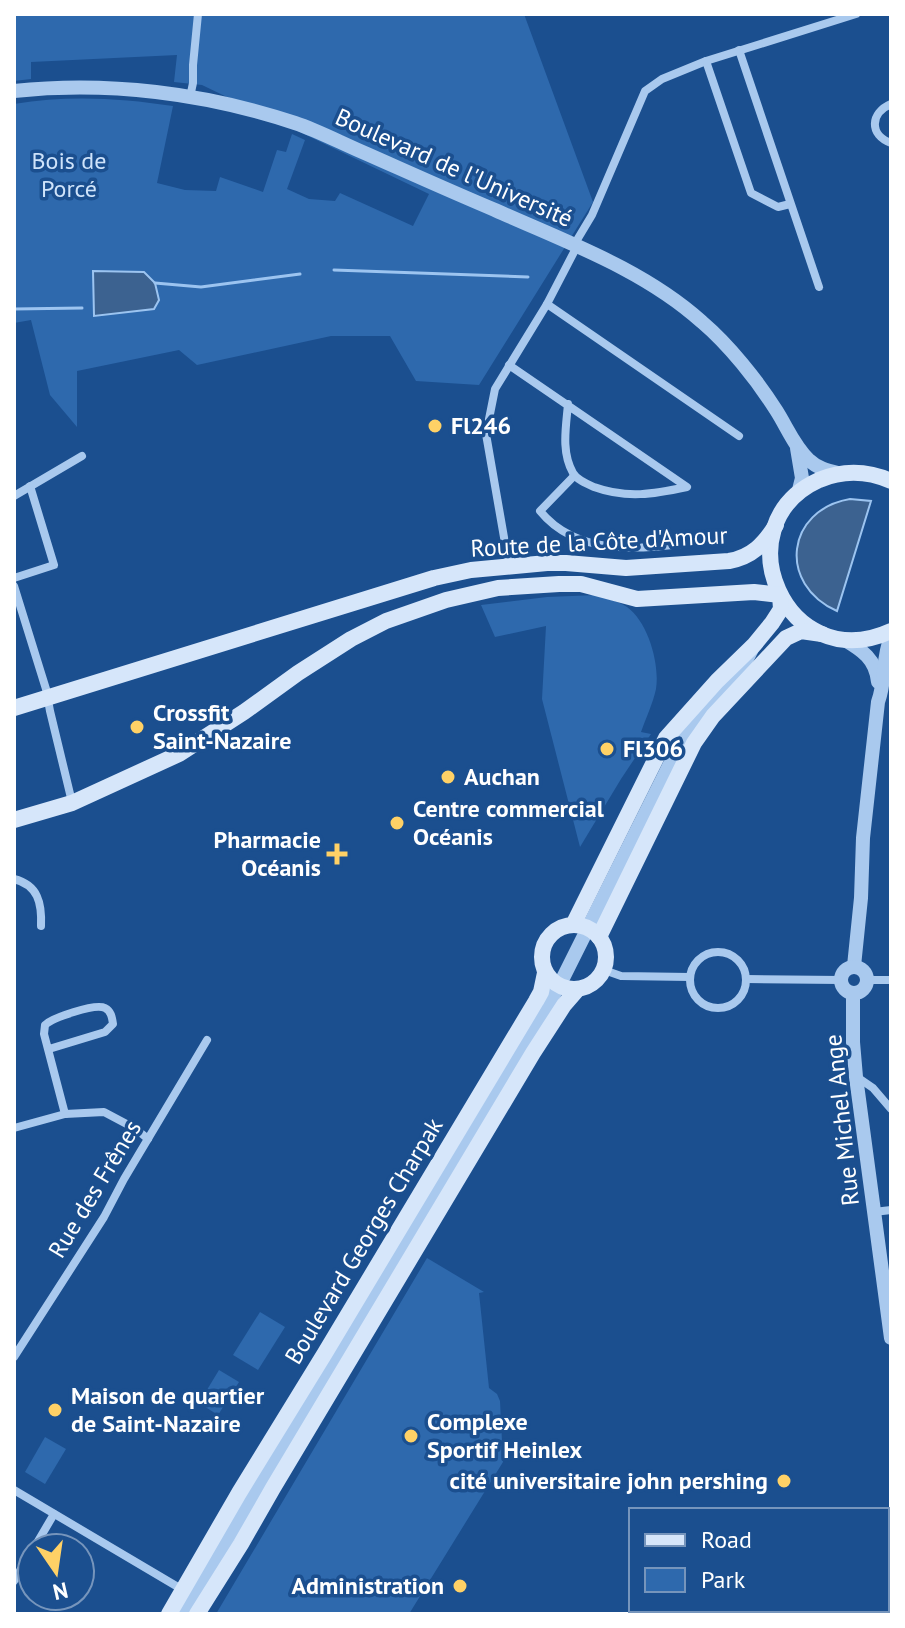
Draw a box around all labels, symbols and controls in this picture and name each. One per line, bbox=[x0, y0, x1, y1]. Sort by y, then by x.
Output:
street label: Boulevard de l'Université bbox=[331, 101, 578, 234]
park label: Bois de Porcé bbox=[32, 145, 106, 204]
place label: Fl246 bbox=[451, 410, 511, 441]
marker: Fl246 bbox=[426, 417, 444, 435]
street label: Route de la Côte d'Amour bbox=[470, 519, 728, 564]
place label: Crossfit Saint-Nazaire bbox=[153, 697, 291, 756]
marker: Crossfit Saint-Nazaire bbox=[128, 718, 146, 736]
place label: Fl306 bbox=[623, 733, 683, 764]
marker: Fl306 bbox=[598, 740, 616, 758]
place label: Auchan bbox=[464, 761, 540, 792]
marker: Auchan bbox=[439, 768, 457, 786]
place label: Centre commercial Océanis bbox=[413, 793, 605, 852]
marker: Centre commercial Océanis bbox=[388, 814, 406, 832]
place label: Pharmacie Océanis bbox=[214, 824, 321, 883]
marker: Pharmacie Océanis bbox=[328, 845, 346, 863]
street label: Rue Michel Ange bbox=[817, 1033, 866, 1207]
street label: Boulevard Georges Charpak bbox=[278, 1111, 450, 1370]
street label: Rue des Frênes bbox=[41, 1114, 148, 1263]
place label: Maison de quartier de Saint-Nazaire bbox=[71, 1380, 265, 1439]
marker: Maison de quartier de Saint-Nazaire bbox=[46, 1401, 64, 1419]
place label: Complexe Sportif Heinlex bbox=[427, 1406, 582, 1465]
marker: Complexe Sportif Heinlex bbox=[402, 1427, 420, 1445]
place label: cité universitaire john pershing bbox=[450, 1465, 768, 1496]
marker: cité universitaire john pershing bbox=[775, 1472, 793, 1490]
legend bbox=[629, 1508, 889, 1612]
text: Road bbox=[701, 1524, 752, 1555]
north arrow bbox=[16, 1532, 96, 1612]
text: Park bbox=[701, 1564, 746, 1595]
place label: Administration bbox=[292, 1570, 444, 1601]
text: N bbox=[50, 1576, 71, 1607]
marker: Administration bbox=[451, 1577, 469, 1595]

